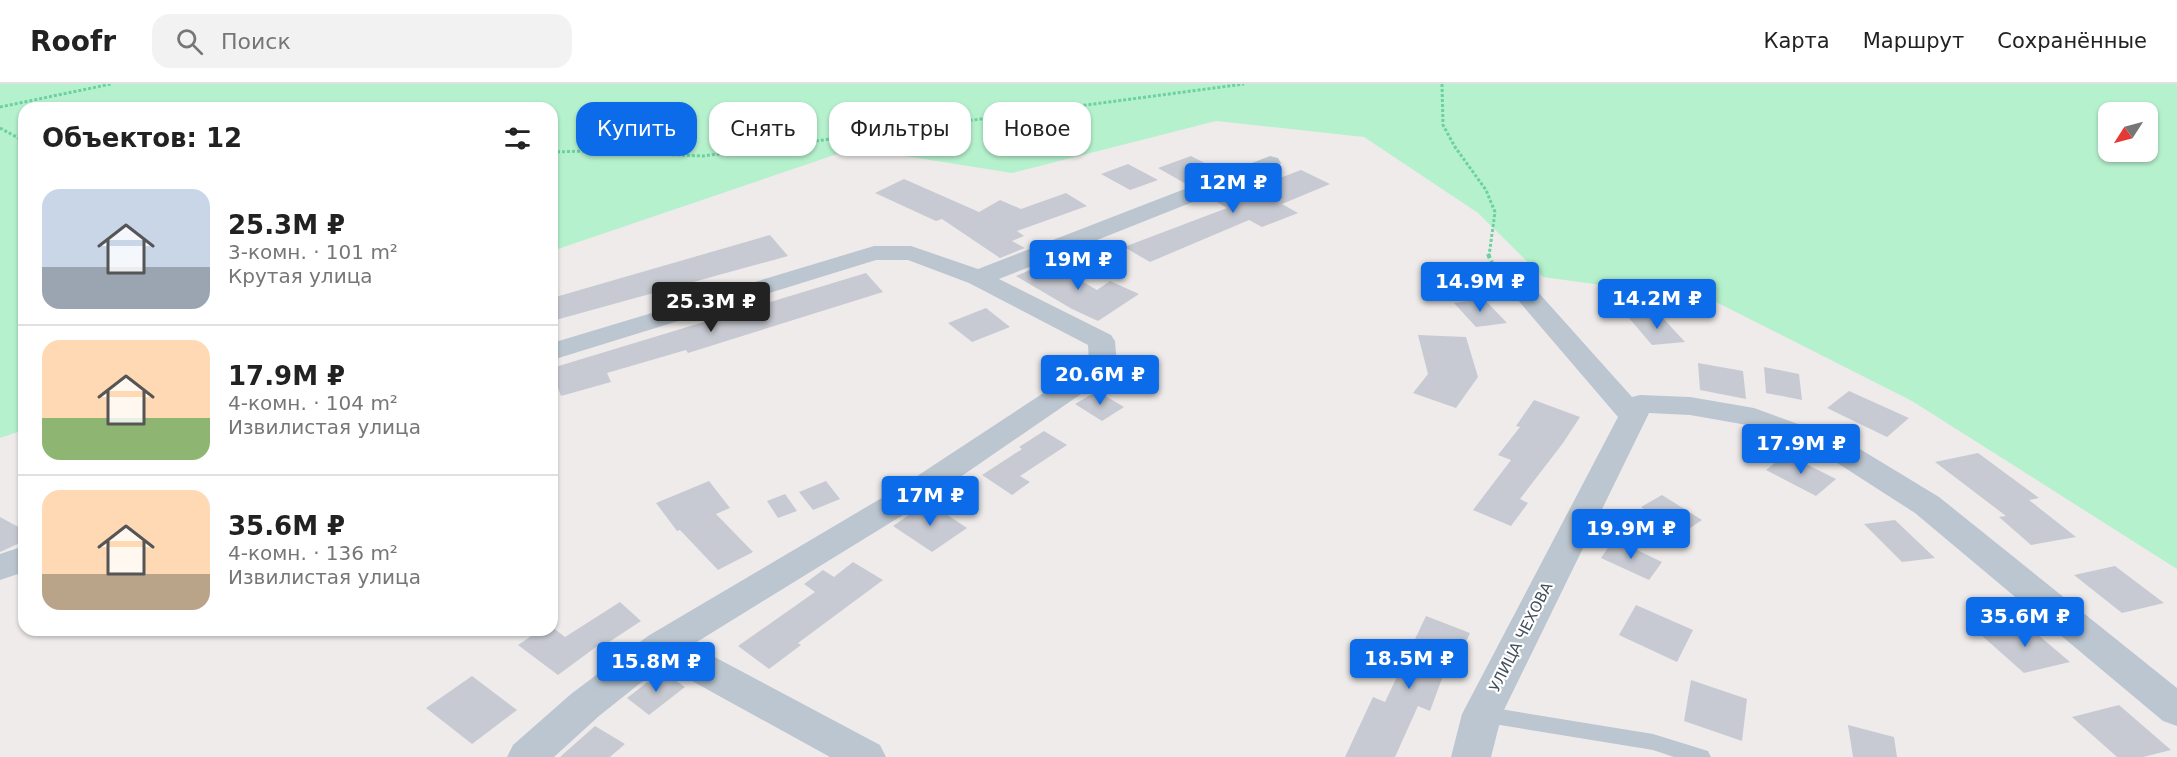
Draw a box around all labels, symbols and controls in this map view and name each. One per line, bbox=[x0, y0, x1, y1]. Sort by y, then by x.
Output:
search box bbox=[152, 14, 572, 68]
text: Roofr bbox=[30, 25, 116, 58]
icon: search bbox=[173, 25, 206, 58]
text: Поиск bbox=[221, 29, 291, 54]
text: Карта bbox=[1764, 29, 1830, 53]
text: Маршрут bbox=[1863, 29, 1964, 53]
text: Сохранённые bbox=[1997, 29, 2147, 53]
chip: Купить bbox=[576, 102, 697, 156]
chip: Снять bbox=[709, 102, 817, 156]
chip: Фильтры bbox=[829, 102, 971, 156]
chip: Новое bbox=[983, 102, 1091, 156]
north arrow bbox=[2098, 102, 2158, 162]
map controls bbox=[2098, 102, 2158, 162]
icon: filters bbox=[501, 122, 534, 155]
text: Объектов: 12 bbox=[42, 123, 242, 153]
pin: 12M ₽ bbox=[1191, 163, 1275, 214]
text: 12M ₽ bbox=[1199, 170, 1267, 194]
text: 25.3M ₽ bbox=[228, 210, 345, 240]
icon: home bbox=[90, 213, 162, 285]
text: 3-комн. · 101 m² bbox=[228, 240, 398, 264]
pin: 19M ₽ bbox=[1036, 240, 1120, 291]
text: 19M ₽ bbox=[1044, 247, 1112, 271]
pin: 14.9M ₽ bbox=[1425, 262, 1535, 313]
text: Крутая улица bbox=[228, 264, 373, 288]
text: 14.9M ₽ bbox=[1435, 269, 1525, 293]
pin: 14.2M ₽ bbox=[1602, 279, 1712, 330]
pin: 25.3M ₽ bbox=[656, 282, 766, 333]
text: 14.2M ₽ bbox=[1612, 286, 1702, 310]
text: 25.3M ₽ bbox=[666, 289, 756, 313]
pin: 20.6M ₽ bbox=[1045, 355, 1155, 406]
text: 17.9M ₽ bbox=[228, 361, 345, 391]
text: 20.6M ₽ bbox=[1055, 362, 1145, 386]
icon: home bbox=[90, 364, 162, 436]
text: 4-комн. · 104 m² bbox=[228, 391, 398, 415]
text: Извилистая улица bbox=[228, 415, 421, 439]
pin: 17.9M ₽ bbox=[1746, 424, 1856, 475]
text: 17.9M ₽ bbox=[1756, 431, 1846, 455]
pin: 17M ₽ bbox=[888, 476, 972, 527]
text: 17M ₽ bbox=[896, 483, 964, 507]
pin: 19.9M ₽ bbox=[1576, 509, 1686, 560]
text: 35.6M ₽ bbox=[228, 511, 345, 541]
icon: home bbox=[90, 514, 162, 586]
text: 19.9M ₽ bbox=[1586, 516, 1676, 540]
text: 4-комн. · 136 m² bbox=[228, 541, 398, 565]
text: Извилистая улица bbox=[228, 565, 421, 589]
street label: УЛИЦА ЧЕХОВА bbox=[1486, 578, 1557, 695]
pin: 35.6M ₽ bbox=[1970, 597, 2080, 648]
text: 35.6M ₽ bbox=[1980, 604, 2070, 628]
pin: 18.5M ₽ bbox=[1354, 639, 1464, 690]
pin: 15.8M ₽ bbox=[601, 642, 711, 693]
text: 18.5M ₽ bbox=[1364, 646, 1454, 670]
text: 15.8M ₽ bbox=[611, 649, 701, 673]

